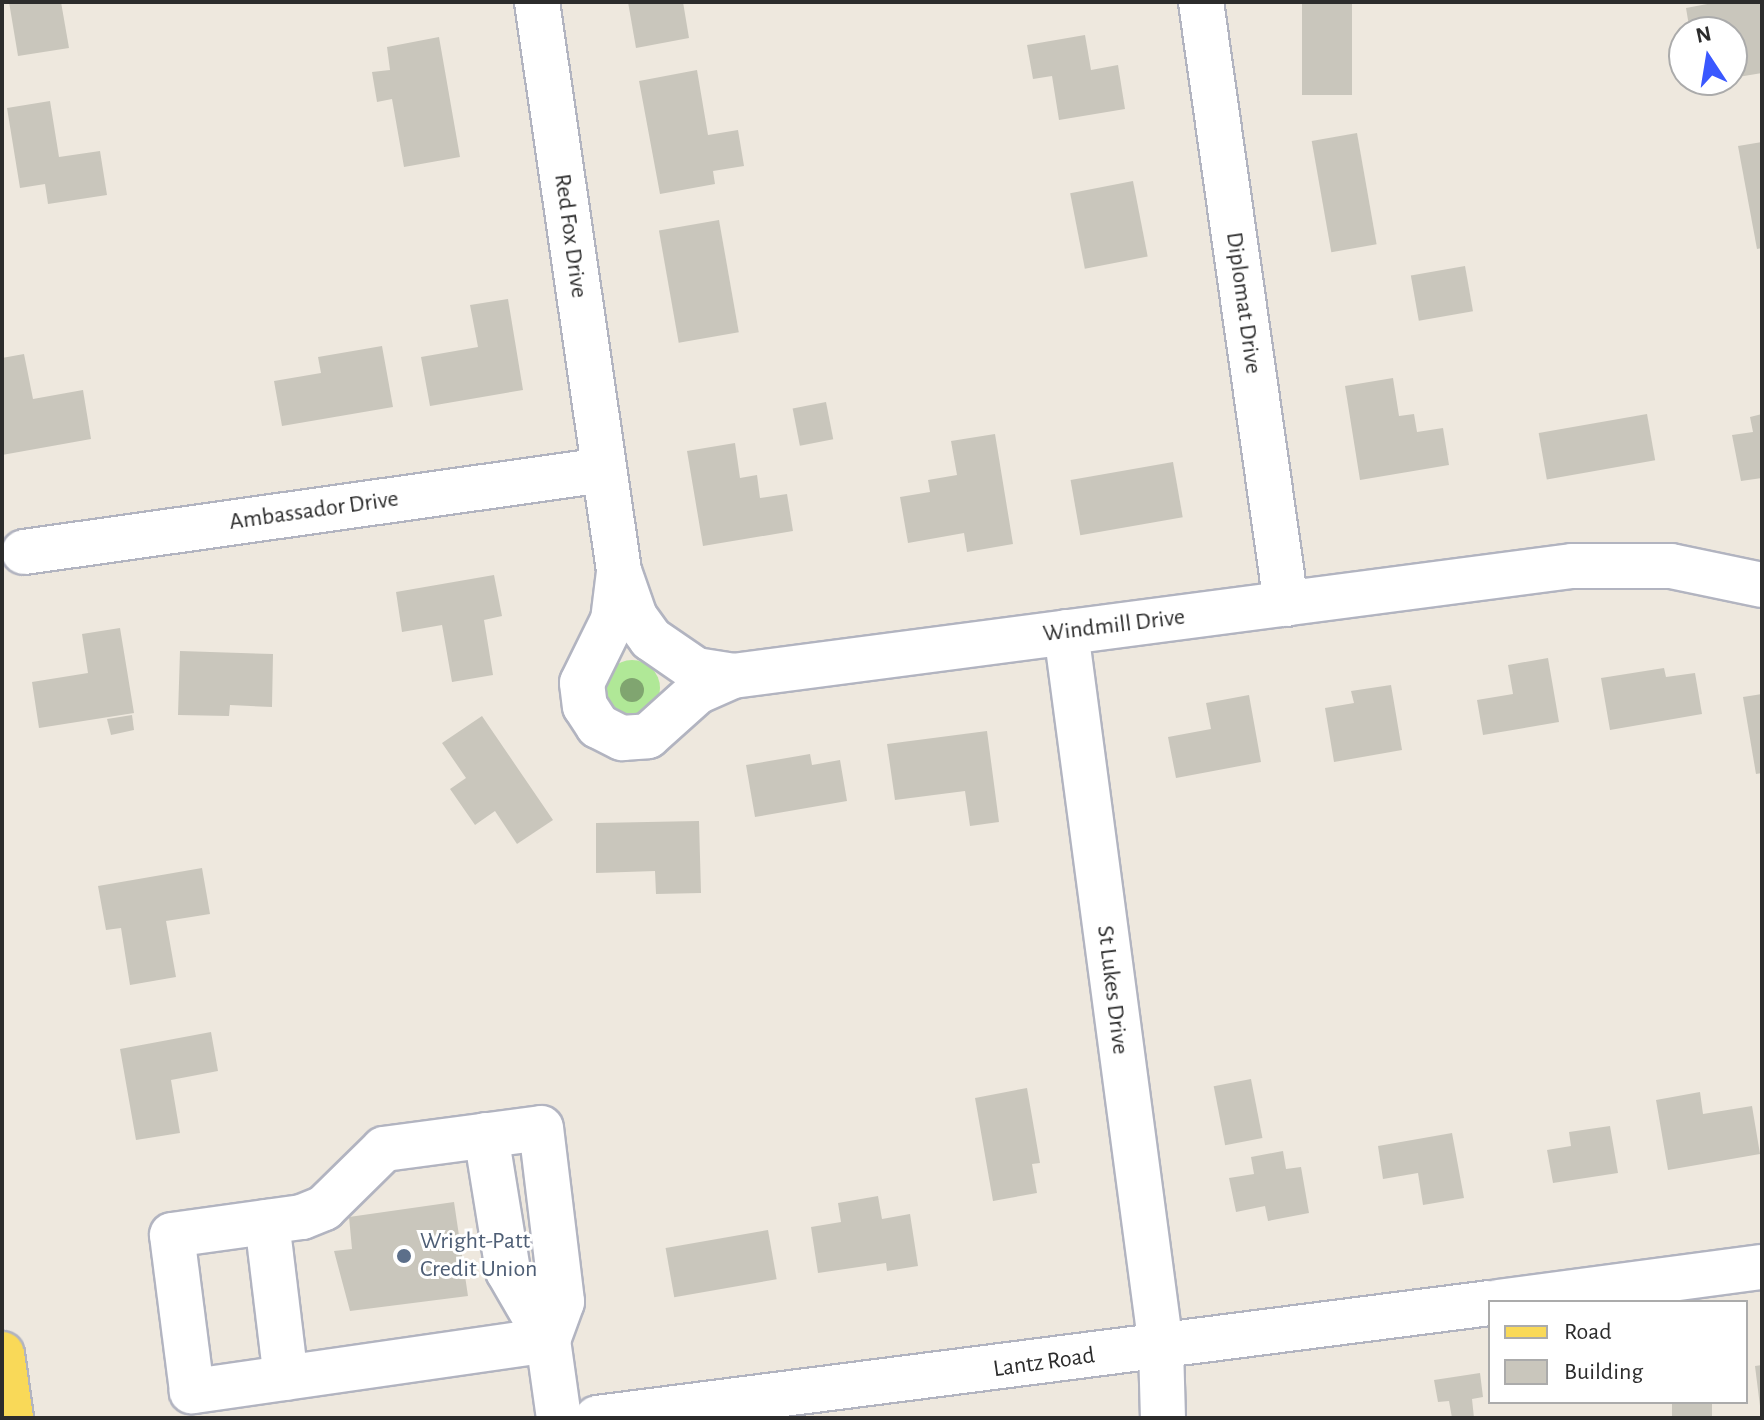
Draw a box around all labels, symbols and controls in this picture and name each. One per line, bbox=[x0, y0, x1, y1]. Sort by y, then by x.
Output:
north arrow bbox=[1668, 16, 1748, 96]
text: N bbox=[1694, 22, 1713, 47]
street label: Red Fox Drive bbox=[547, 172, 593, 300]
street label: Diplomat Drive bbox=[1219, 230, 1267, 376]
street label: Ambassador Drive bbox=[227, 485, 401, 537]
street label: Windmill Drive bbox=[1041, 603, 1187, 649]
street label: St Lukes Drive bbox=[1090, 924, 1134, 1056]
place label: Wright-Patt Credit Union bbox=[420, 1228, 537, 1284]
marker: Wright-Patt Credit Union bbox=[395, 1247, 413, 1265]
legend bbox=[1488, 1300, 1748, 1404]
text: Road bbox=[1564, 1320, 1612, 1344]
street label: Lantz Road bbox=[991, 1342, 1097, 1384]
text: Building bbox=[1564, 1360, 1643, 1384]

